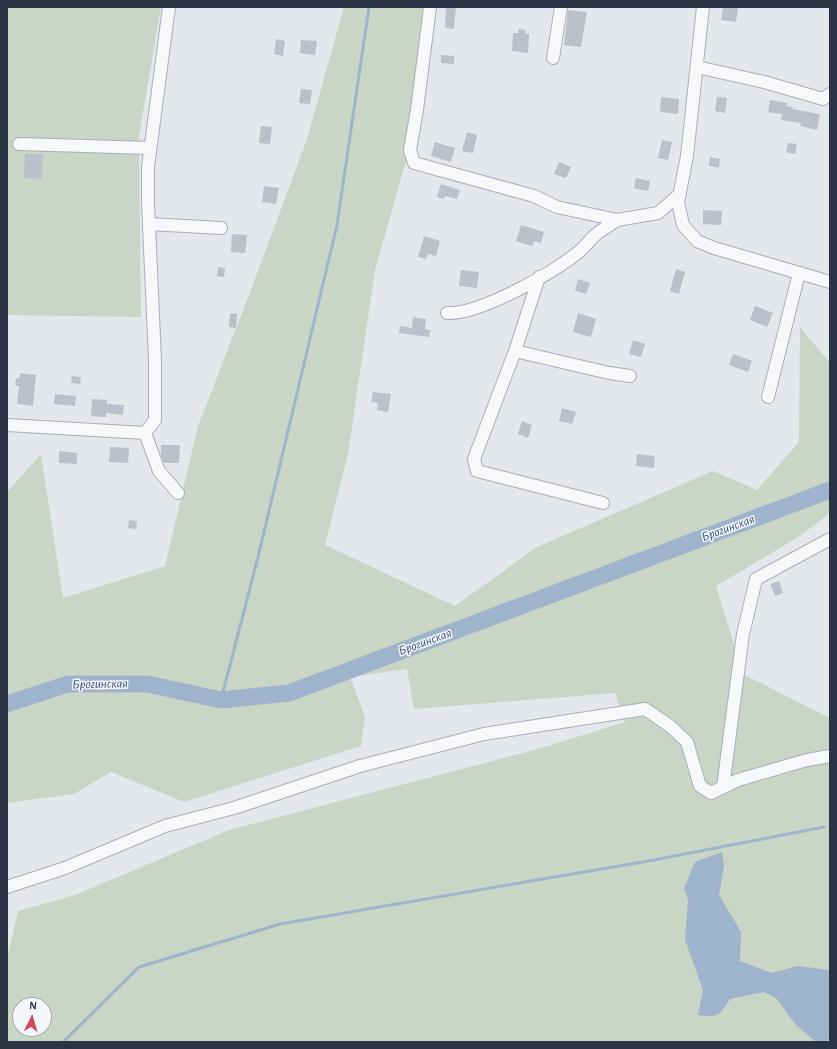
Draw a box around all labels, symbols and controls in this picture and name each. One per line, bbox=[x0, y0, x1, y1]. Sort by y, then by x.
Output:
water label: Брогинская bbox=[699, 511, 757, 545]
water label: Брогинская bbox=[396, 625, 454, 659]
water label: Брогинская bbox=[72, 676, 128, 692]
north arrow bbox=[12, 997, 52, 1037]
text: N bbox=[29, 1000, 37, 1011]

